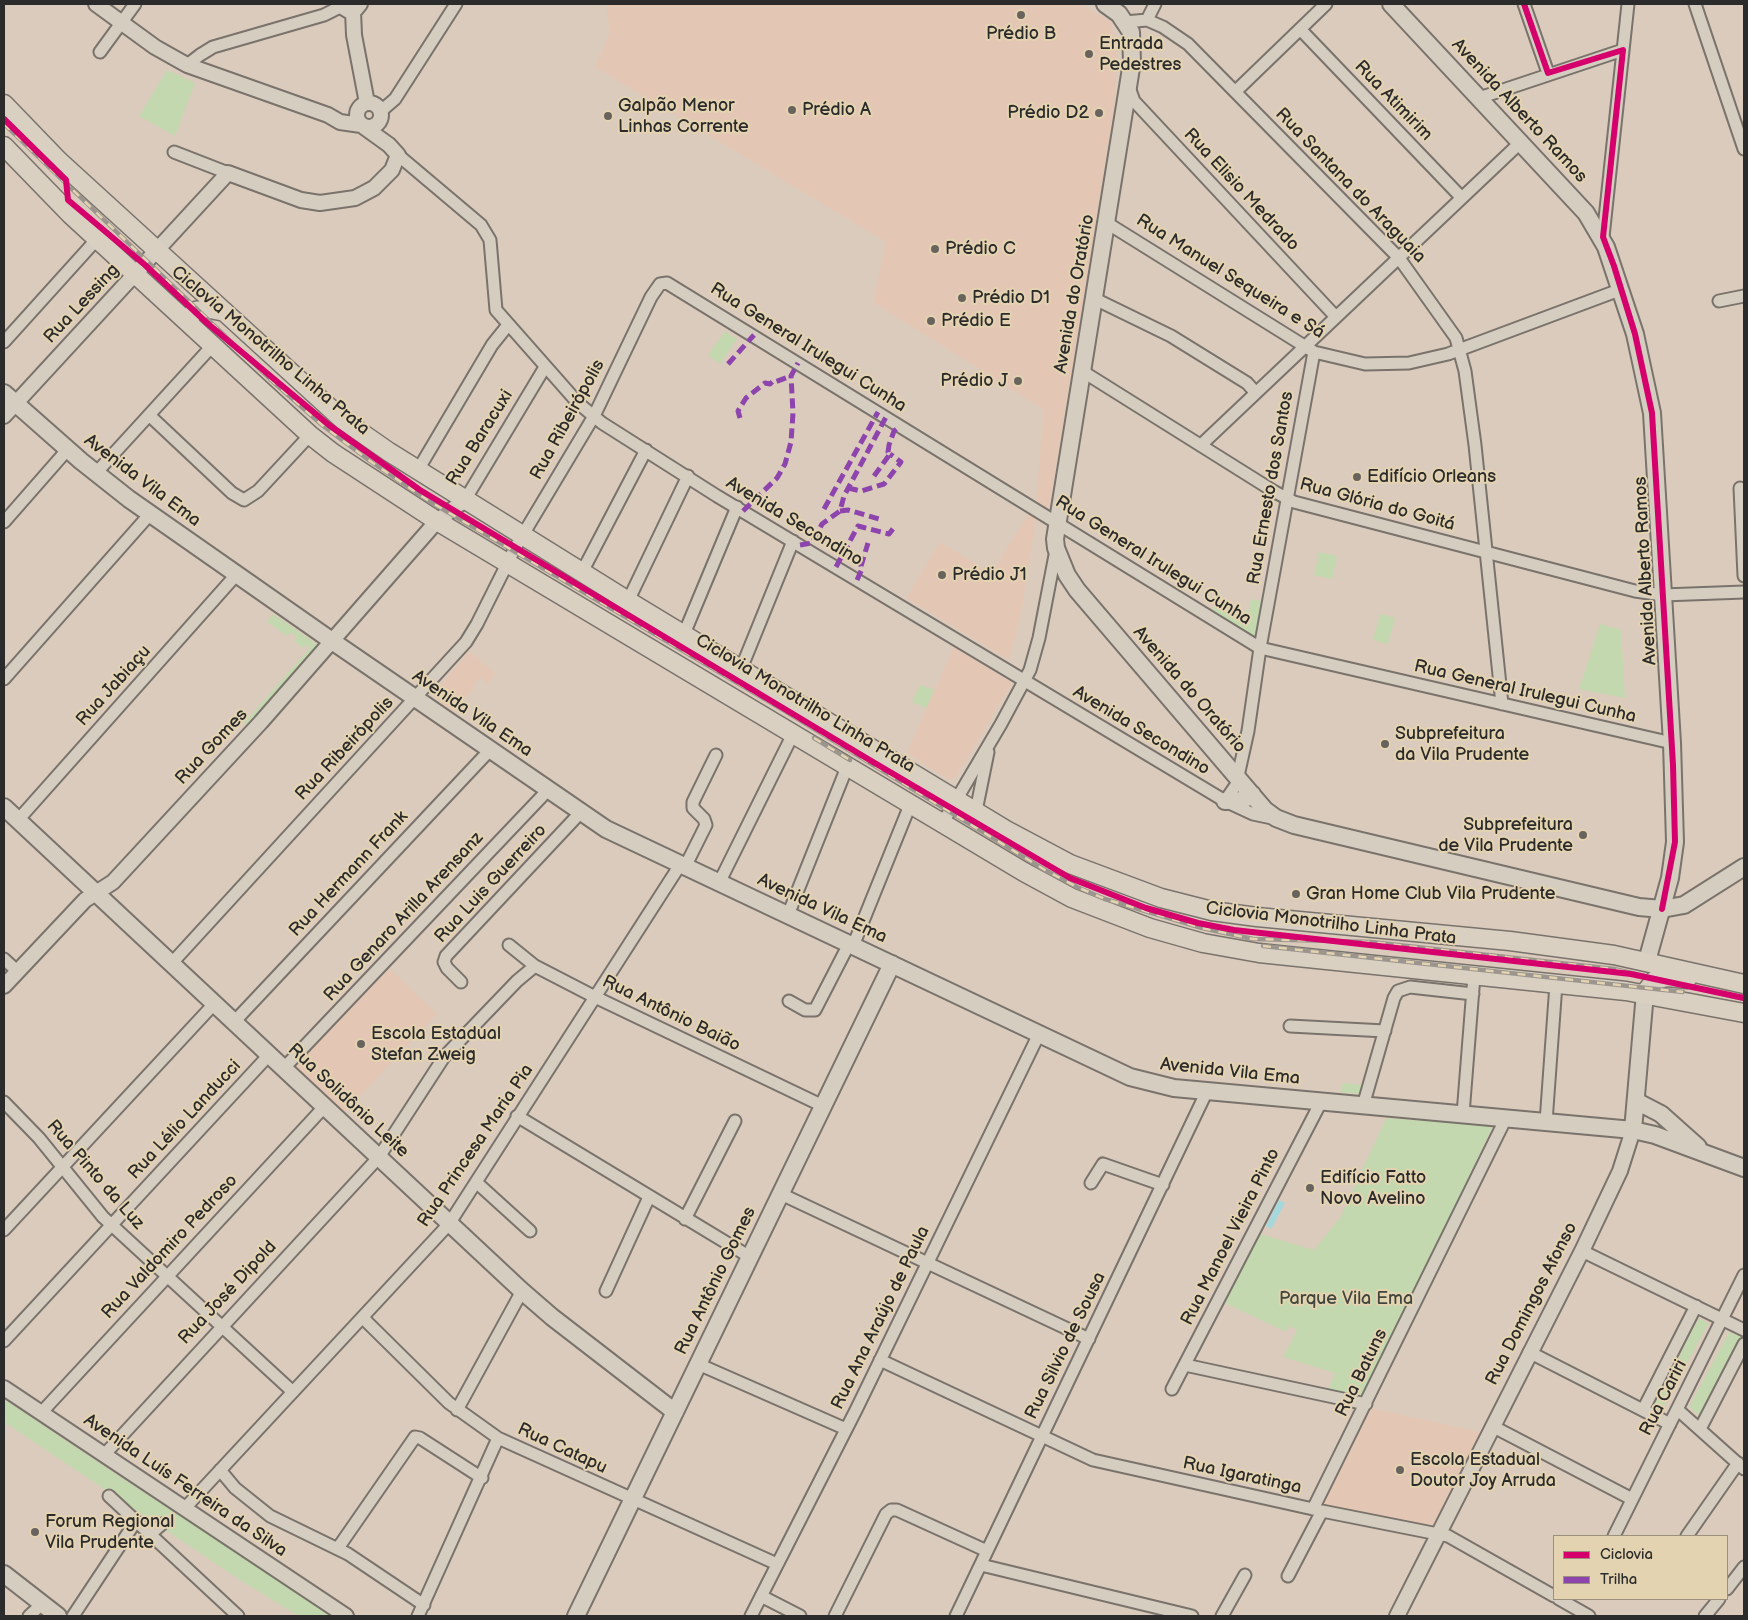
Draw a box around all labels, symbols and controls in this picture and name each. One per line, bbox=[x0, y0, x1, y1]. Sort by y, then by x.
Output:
marker: Prédio B bbox=[1015, 9, 1027, 21]
place label: Prédio B bbox=[986, 23, 1056, 45]
place label: Entrada Pedestres bbox=[1099, 33, 1181, 76]
street label: Avenida Alberto Ramos bbox=[1447, 35, 1591, 187]
marker: Entrada Pedestres bbox=[1083, 48, 1095, 60]
street label: Rua Atimirim bbox=[1349, 56, 1437, 146]
place label: Galpão Menor Linhas Corrente bbox=[618, 95, 749, 138]
place label: Prédio A bbox=[802, 99, 871, 121]
place label: Prédio D2 bbox=[1007, 102, 1089, 124]
marker: Prédio A bbox=[786, 104, 798, 116]
street label: Rua Santana do Araguaia bbox=[1270, 104, 1430, 268]
marker: Prédio D2 bbox=[1093, 107, 1105, 119]
marker: Galpão Menor Linhas Corrente bbox=[602, 110, 614, 122]
street label: Rua Elisio Medrado bbox=[1179, 124, 1303, 256]
street label: Rua Manuel Sequeira e Sá bbox=[1132, 210, 1328, 344]
street label: Avenida do Oratório bbox=[1050, 213, 1100, 375]
place label: Prédio C bbox=[945, 238, 1016, 260]
marker: Prédio C bbox=[929, 243, 941, 255]
street label: Rua Lessing bbox=[40, 260, 124, 348]
street label: Ciclovia Monotrilho Linha Prata bbox=[166, 262, 374, 440]
street label: Rua General Irulegui Cunha bbox=[706, 279, 910, 417]
place label: Prédio D1 bbox=[972, 287, 1050, 309]
marker: Prédio D1 bbox=[956, 292, 968, 304]
place label: Prédio E bbox=[941, 310, 1011, 332]
marker: Prédio E bbox=[925, 315, 937, 327]
street label: Rua Ribeirópolis bbox=[526, 356, 610, 484]
place label: Prédio J bbox=[940, 370, 1008, 392]
marker: Prédio J bbox=[1012, 375, 1024, 387]
street label: Rua Baracuxi bbox=[442, 386, 518, 490]
street label: Rua Ernesto dos Santos bbox=[1243, 390, 1299, 586]
street label: Avenida Vila Ema bbox=[79, 430, 205, 532]
place label: Edifício Orleans bbox=[1367, 466, 1496, 488]
marker: Edifício Orleans bbox=[1351, 471, 1363, 483]
street label: Avenida Secondino bbox=[722, 473, 866, 571]
street label: Rua Glória do Goitá bbox=[1297, 474, 1457, 536]
street label: Avenida Alberto Ramos bbox=[1630, 476, 1662, 666]
street label: Rua General Irulegui Cunha bbox=[1051, 492, 1255, 630]
place label: Prédio J1 bbox=[952, 564, 1027, 586]
marker: Prédio J1 bbox=[936, 569, 948, 581]
street label: Avenida do Oratório bbox=[1128, 622, 1250, 758]
street label: Ciclovia Monotrilho Linha Prata bbox=[691, 630, 919, 778]
street label: Rua Jabiaçu bbox=[72, 641, 156, 731]
street label: Rua General Irulegui Cunha bbox=[1412, 656, 1638, 728]
street label: Avenida Vila Ema bbox=[408, 666, 536, 762]
street label: Avenida Secondino bbox=[1069, 682, 1213, 780]
street label: Rua Ribeirópolis bbox=[291, 693, 399, 805]
street label: Rua Gomes bbox=[171, 705, 253, 789]
place label: Subprefeitura da Vila Prudente bbox=[1395, 723, 1529, 766]
marker: Subprefeitura da Vila Prudente bbox=[1379, 738, 1391, 750]
street label: Rua Hermann Frank bbox=[285, 806, 413, 942]
place label: Subprefeitura de Vila Prudente bbox=[1438, 814, 1573, 856]
street label: Rua Luis Guerreiro bbox=[430, 820, 552, 948]
street label: Rua Genaro Arilla Arensanz bbox=[320, 828, 488, 1006]
marker: Subprefeitura de Vila Prudente bbox=[1577, 829, 1589, 841]
street label: Avenida Vila Ema bbox=[754, 870, 890, 948]
place label: Gran Home Club Vila Prudente bbox=[1306, 883, 1555, 905]
marker: Gran Home Club Vila Prudente bbox=[1290, 888, 1302, 900]
street label: Ciclovia Monotrilho Linha Prata bbox=[1205, 898, 1457, 950]
street label: Rua Antônio Baião bbox=[598, 971, 744, 1057]
place label: Escola Estadual Stefan Zweig bbox=[371, 1023, 501, 1066]
marker: Escola Estadual Stefan Zweig bbox=[355, 1038, 367, 1050]
street label: Rua Solidônio Leite bbox=[283, 1039, 413, 1163]
street label: Avenida Vila Ema bbox=[1159, 1054, 1301, 1090]
street label: Rua Lélio Landucci bbox=[124, 1056, 246, 1184]
street label: Rua Princesa Maria Pia bbox=[414, 1061, 538, 1231]
street label: Rua Pinto da Luz bbox=[42, 1116, 148, 1234]
street label: Rua Manoel Vieira Pinto bbox=[1177, 1145, 1285, 1329]
place label: Edifício Fatto Novo Avelino bbox=[1320, 1167, 1426, 1210]
street label: Rua Valdomiro Pedroso bbox=[97, 1170, 243, 1324]
marker: Edifício Fatto Novo Avelino bbox=[1304, 1182, 1316, 1194]
street label: Rua Antônio Gomes bbox=[671, 1204, 761, 1358]
street label: Rua Domingos Afonso bbox=[1482, 1219, 1582, 1389]
street label: Rua Ana Araújo de Paula bbox=[827, 1223, 935, 1413]
street label: Rua José Dipold bbox=[174, 1237, 282, 1349]
street label: Rua Silvio de Sousa bbox=[1021, 1269, 1111, 1423]
park label: Parque Vila Ema bbox=[1279, 1288, 1413, 1310]
street label: Rua Batuns bbox=[1331, 1326, 1393, 1420]
street label: Rua Cariri bbox=[1636, 1356, 1692, 1440]
street label: Avenida Luís Ferreira da Silva bbox=[79, 1410, 291, 1562]
street label: Rua Catapu bbox=[514, 1419, 610, 1479]
place label: Escola Estadual Doutor Joy Arruda bbox=[1410, 1449, 1556, 1492]
street label: Rua Igaratinga bbox=[1181, 1453, 1303, 1499]
marker: Escola Estadual Doutor Joy Arruda bbox=[1394, 1464, 1406, 1476]
place label: Forum Regional Vila Prudente bbox=[45, 1511, 174, 1554]
marker: Forum Regional Vila Prudente bbox=[29, 1526, 41, 1538]
legend bbox=[1553, 1535, 1728, 1600]
text: Ciclovia bbox=[1600, 1545, 1653, 1564]
text: Trilha bbox=[1600, 1570, 1637, 1589]

